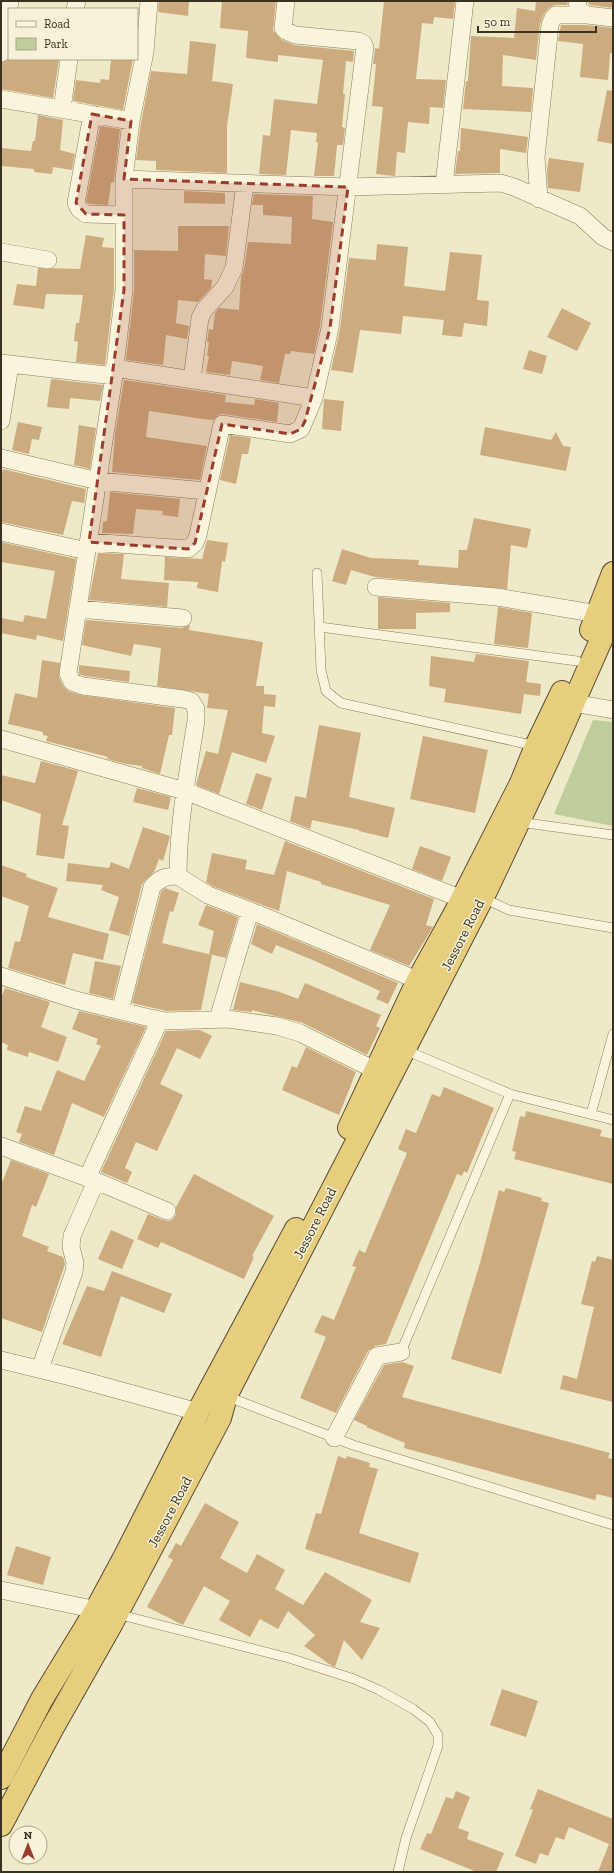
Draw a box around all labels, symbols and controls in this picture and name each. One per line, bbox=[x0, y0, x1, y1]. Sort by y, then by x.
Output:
legend bbox=[8, 8, 138, 60]
scale bar bbox=[478, 8, 596, 34]
text: 50 m bbox=[484, 15, 511, 29]
text: Road bbox=[44, 17, 70, 31]
text: Park bbox=[44, 37, 69, 51]
street label: Jessore Road bbox=[438, 896, 488, 974]
street label: Jessore Road bbox=[290, 1184, 340, 1262]
street label: Jessore Road bbox=[144, 1473, 196, 1550]
north arrow bbox=[8, 1825, 48, 1865]
text: N bbox=[24, 1829, 33, 1842]

